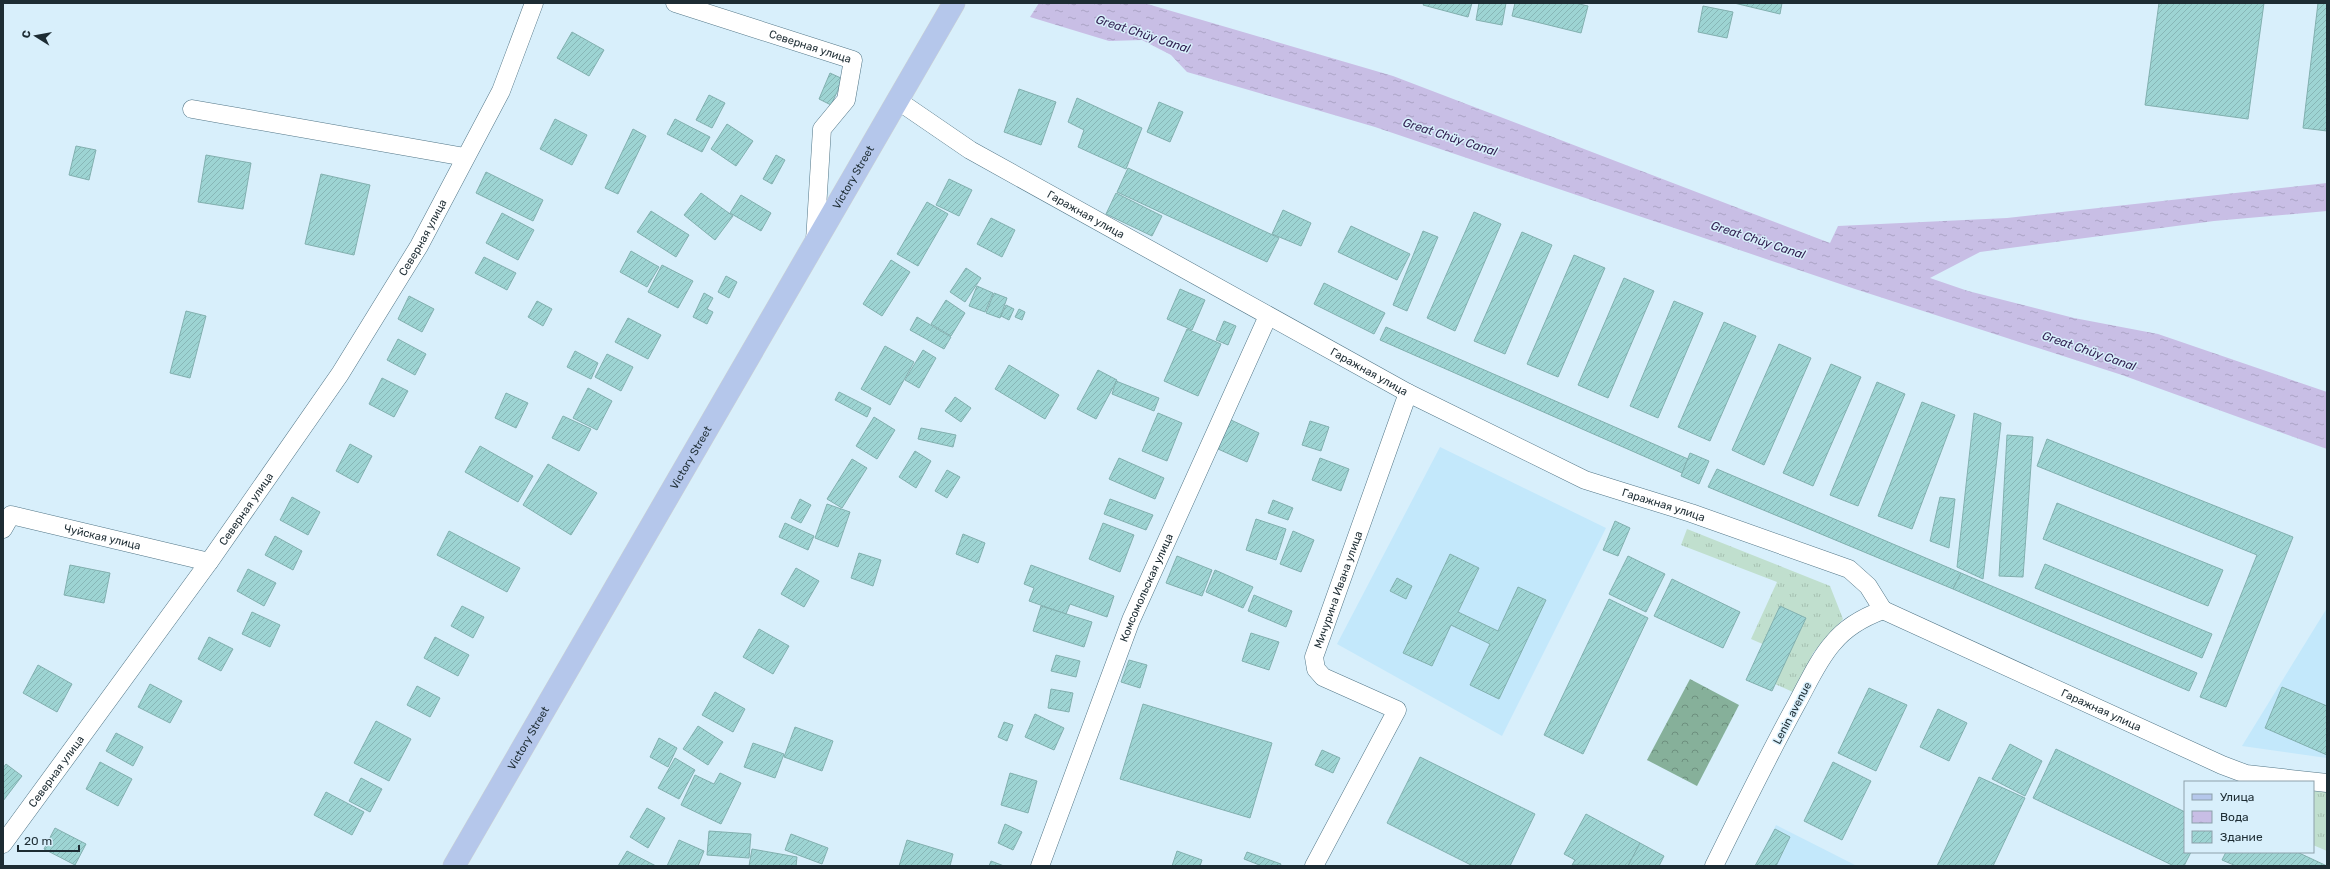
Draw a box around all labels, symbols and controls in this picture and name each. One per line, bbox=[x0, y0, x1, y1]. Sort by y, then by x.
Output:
water label: Great Chüy Canal bbox=[1094, 12, 1193, 56]
north arrow bbox=[16, 16, 56, 56]
street label: Северная улица bbox=[767, 28, 853, 66]
text: С bbox=[20, 29, 34, 39]
water label: Great Chüy Canal bbox=[1401, 115, 1500, 159]
street label: Victory Street bbox=[830, 143, 877, 212]
street label: Гаражная улица bbox=[1045, 188, 1127, 241]
street label: Северная улица bbox=[396, 197, 450, 278]
water label: Great Chüy Canal bbox=[1709, 218, 1808, 262]
water label: Great Chüy Canal bbox=[2040, 328, 2139, 374]
street label: Гаражная улица bbox=[1328, 345, 1410, 399]
street label: Victory Street bbox=[668, 423, 715, 492]
street label: Северная улица bbox=[217, 470, 276, 548]
street label: Гаражная улица bbox=[1620, 486, 1707, 524]
street label: Чуйская улица bbox=[63, 522, 142, 553]
street label: Мичурина Ивана улица bbox=[1312, 529, 1365, 650]
street label: Комсомольская улица bbox=[1117, 532, 1176, 644]
street label: Lenin avenue bbox=[1771, 680, 1814, 746]
street label: Гаражная улица bbox=[2059, 686, 2143, 734]
street label: Victory Street bbox=[505, 704, 552, 772]
street label: Северная улица bbox=[26, 733, 87, 810]
legend bbox=[2184, 781, 2314, 853]
text: Улица bbox=[2220, 790, 2254, 804]
text: Вода bbox=[2220, 810, 2249, 824]
scale bar bbox=[18, 827, 79, 853]
text: Здание bbox=[2220, 830, 2263, 844]
text: 20 m bbox=[24, 834, 52, 848]

